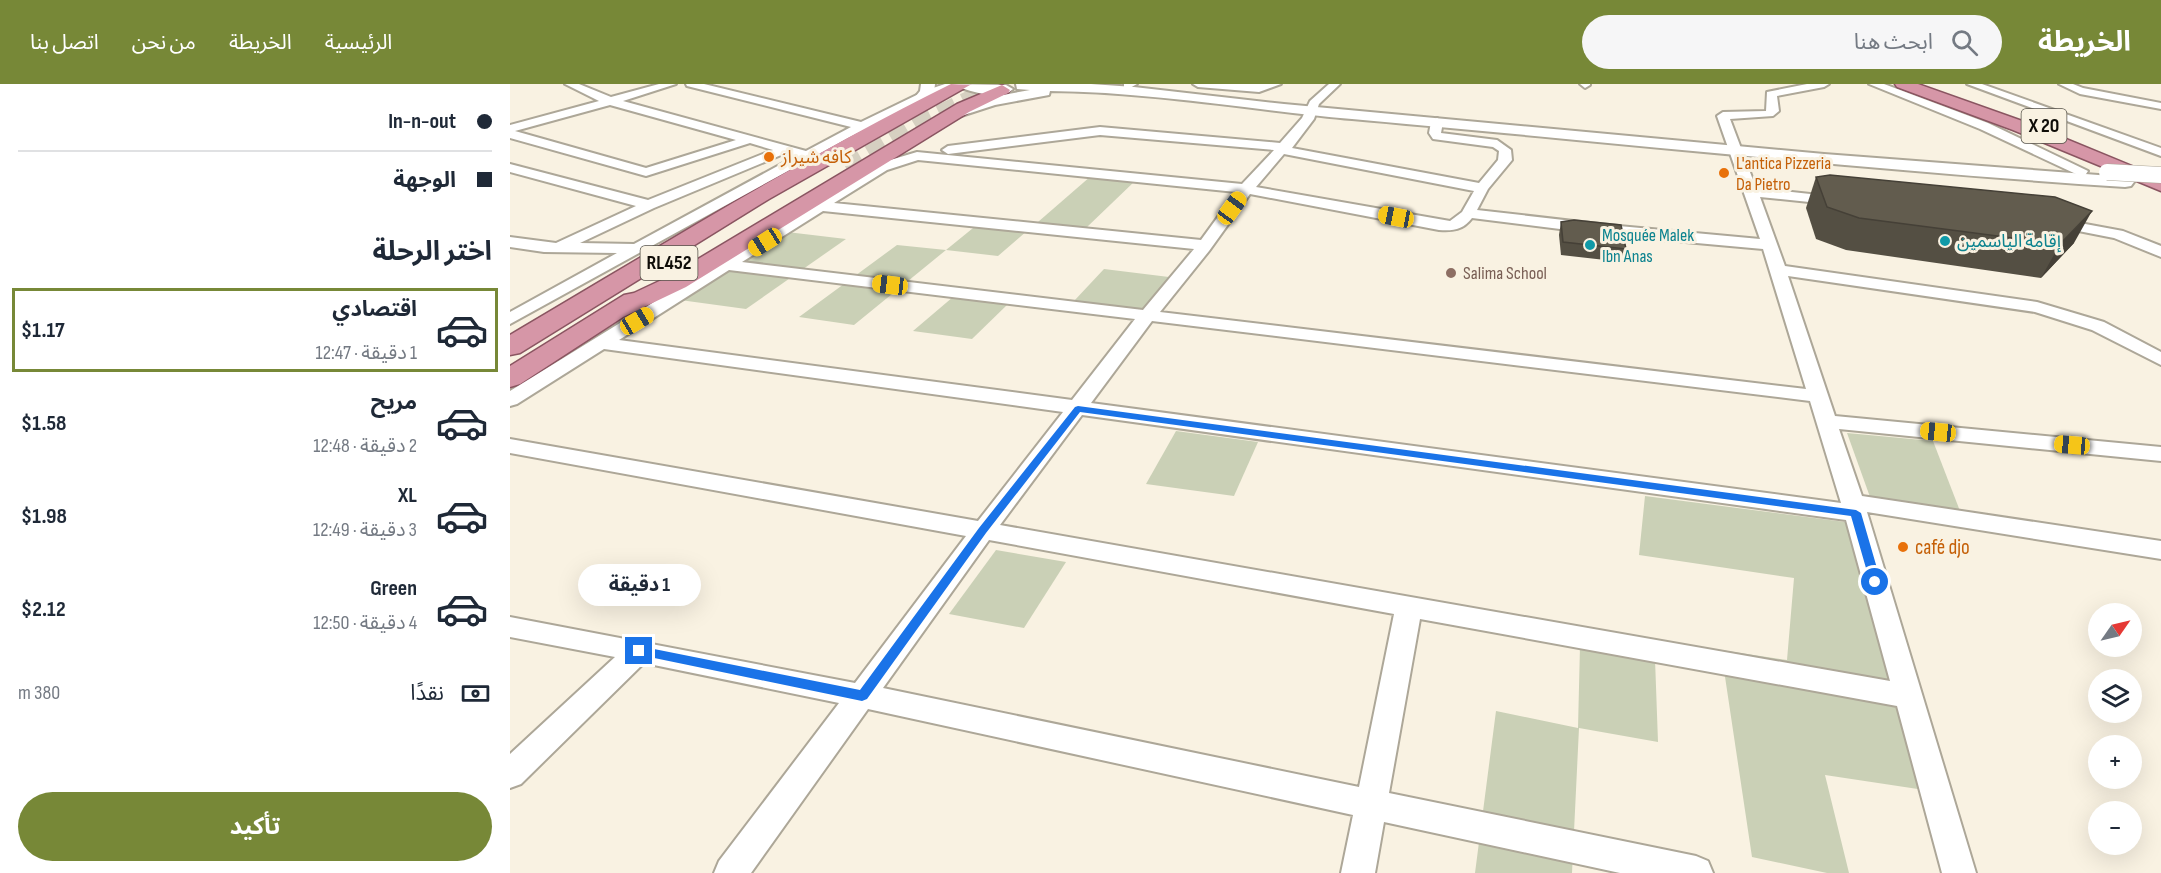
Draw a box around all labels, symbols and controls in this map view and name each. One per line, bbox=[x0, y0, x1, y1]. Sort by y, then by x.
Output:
search box bbox=[1582, 15, 2002, 69]
icon: search bbox=[1948, 26, 1981, 59]
text: الخريطة bbox=[2038, 26, 2131, 59]
text: ابحث هنا bbox=[1854, 29, 1933, 56]
text: اتصل بنا bbox=[30, 30, 99, 55]
text: من نحن bbox=[132, 30, 196, 55]
text: الخريطة bbox=[229, 30, 292, 55]
text: الرئيسية bbox=[325, 30, 392, 55]
text: In-n-out bbox=[388, 108, 456, 135]
road number: X 20 bbox=[2022, 109, 2066, 143]
place label: کافه شيراز bbox=[780, 147, 852, 168]
marker: کافه شيراز bbox=[762, 150, 776, 164]
place label: L'antica Pizzeria Da Pietro bbox=[1736, 153, 1831, 195]
marker: L'antica Pizzeria Da Pietro bbox=[1717, 166, 1731, 180]
text: الوجهة bbox=[393, 167, 456, 194]
car bbox=[1214, 188, 1250, 228]
car bbox=[1377, 205, 1415, 229]
car bbox=[745, 225, 785, 259]
place label: Mosquée Malek Ibn Anas bbox=[1602, 225, 1694, 267]
place label: إقامة الياسمين bbox=[1957, 231, 2061, 253]
marker: إقامة الياسمين bbox=[1938, 234, 1952, 248]
text: اختر الرحلة bbox=[372, 236, 492, 268]
marker: Mosquée Malek Ibn Anas bbox=[1583, 238, 1597, 252]
road number: RL452 bbox=[640, 246, 698, 280]
place label: Salima School bbox=[1463, 263, 1547, 284]
marker: Salima School bbox=[1444, 266, 1458, 280]
car bbox=[871, 274, 909, 296]
text: اقتصادي bbox=[332, 296, 417, 323]
icon: car bbox=[435, 303, 489, 357]
car bbox=[617, 304, 657, 338]
text: $1.17 bbox=[21, 317, 65, 344]
text: 1 دقيقة · 12:47 bbox=[315, 341, 417, 365]
text: مريح bbox=[371, 389, 417, 416]
icon: car bbox=[435, 396, 489, 450]
text: $1.58 bbox=[21, 410, 66, 437]
car bbox=[1919, 421, 1957, 443]
text: 2 دقيقة · 12:48 bbox=[313, 434, 417, 458]
car bbox=[2053, 434, 2091, 456]
text: XL bbox=[398, 482, 417, 509]
icon: car bbox=[435, 489, 489, 543]
text: $1.98 bbox=[21, 503, 67, 530]
text: 3 دقيقة · 12:49 bbox=[313, 518, 417, 542]
place label: café djo bbox=[1915, 535, 1970, 560]
marker: café djo bbox=[1896, 540, 1910, 554]
callout: 1 دقيقة bbox=[578, 564, 700, 606]
route start bbox=[1861, 568, 1888, 595]
text: 1 دقيقة bbox=[609, 573, 670, 597]
text: Green bbox=[370, 575, 417, 602]
icon: car bbox=[435, 582, 489, 636]
text: $2.12 bbox=[21, 596, 66, 623]
north arrow bbox=[2088, 603, 2142, 657]
map controls bbox=[2088, 603, 2142, 855]
text: 4 دقيقة · 12:50 bbox=[313, 611, 417, 635]
route end bbox=[625, 637, 652, 664]
button: layers bbox=[2088, 669, 2142, 723]
icon: cash bbox=[459, 677, 492, 710]
text: نقدًا bbox=[410, 680, 444, 707]
text: 380 m bbox=[18, 681, 60, 705]
button: + bbox=[2088, 735, 2142, 789]
button: تأكيد bbox=[18, 792, 492, 861]
button: − bbox=[2088, 801, 2142, 855]

